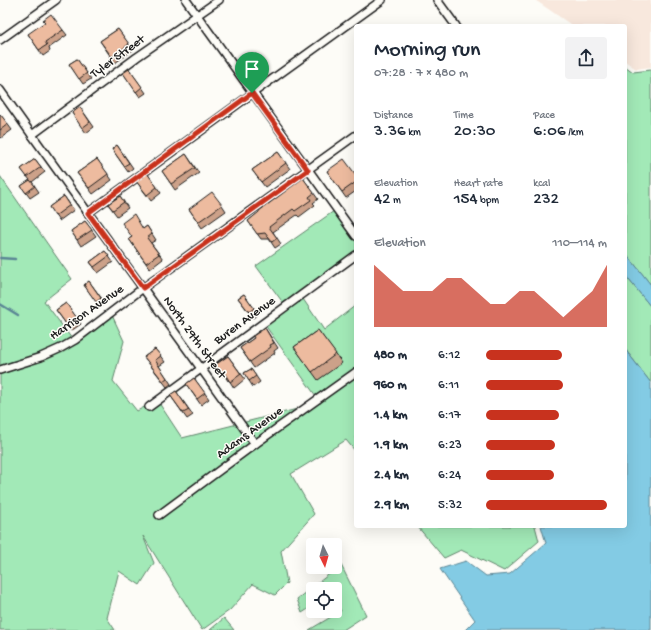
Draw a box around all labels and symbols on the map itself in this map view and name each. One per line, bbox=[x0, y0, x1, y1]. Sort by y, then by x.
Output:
street label: Tyler Street bbox=[87, 31, 149, 82]
pin bbox=[235, 52, 269, 93]
street label: Harrison Avenue bbox=[47, 282, 127, 344]
street label: Buren Avenue bbox=[210, 293, 279, 349]
street label: North 29th Street bbox=[159, 294, 230, 383]
street label: Adams Avenue bbox=[214, 404, 286, 462]
north arrow bbox=[306, 538, 342, 574]

